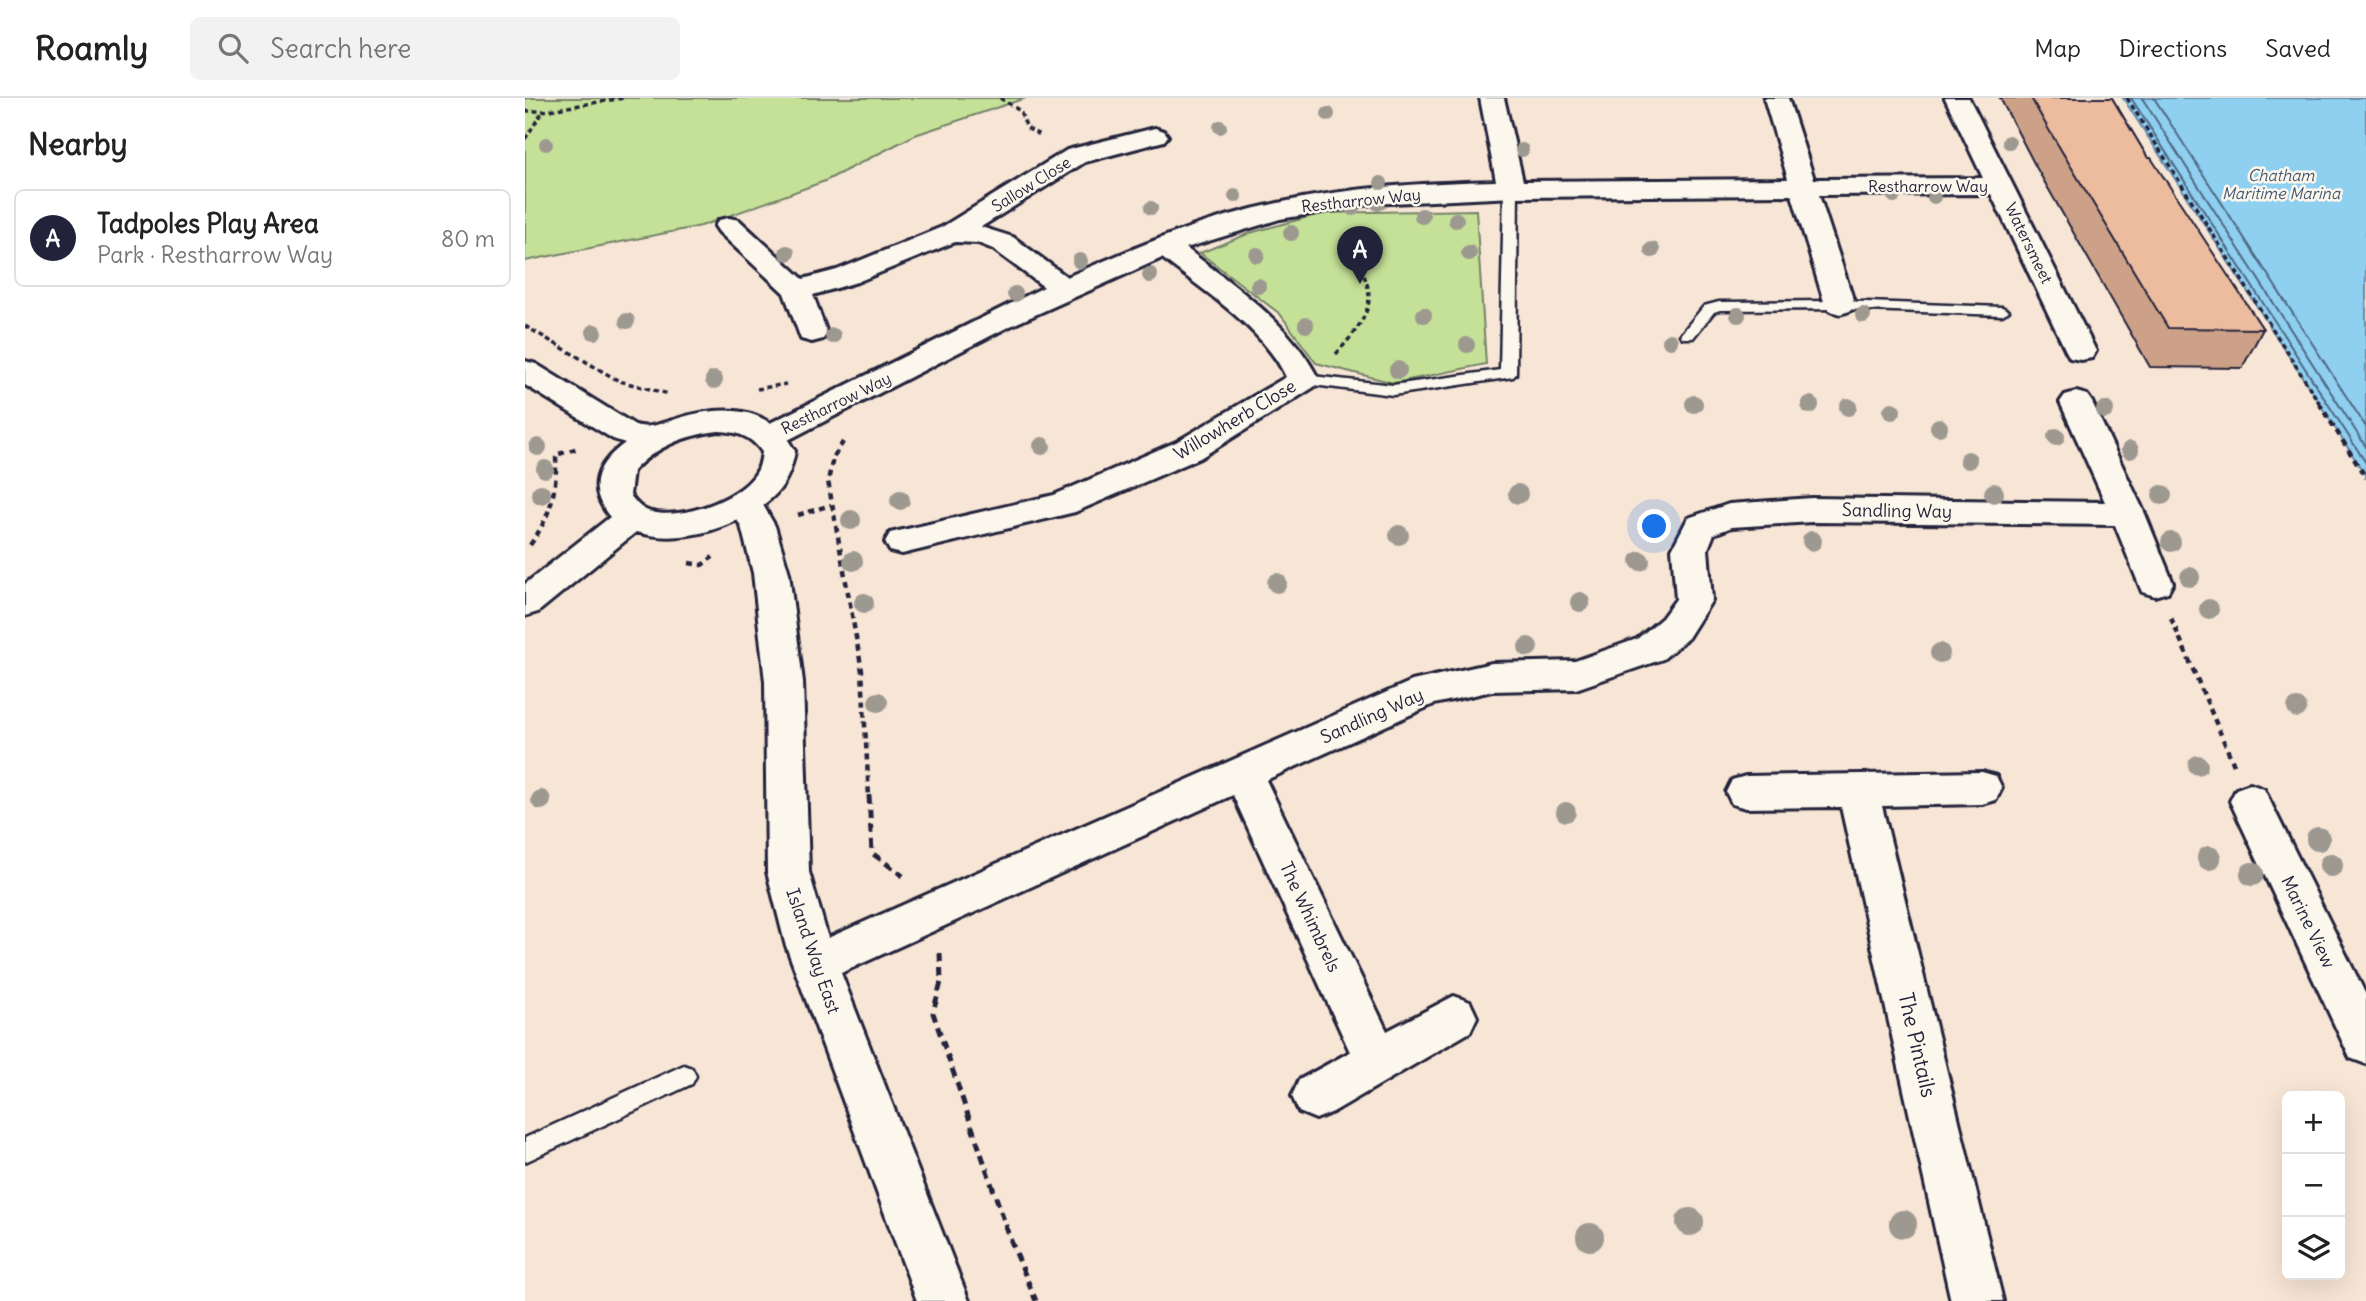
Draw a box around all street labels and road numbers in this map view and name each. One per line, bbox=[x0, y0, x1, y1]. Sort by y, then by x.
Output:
street label: Sallow Close bbox=[988, 152, 1074, 216]
street label: Restharrow Way bbox=[1868, 176, 1988, 196]
street label: Restharrow Way bbox=[1300, 184, 1422, 216]
street label: Watersmeet bbox=[2001, 199, 2057, 287]
street label: Restharrow Way bbox=[778, 368, 894, 438]
street label: Willowherb Close bbox=[1170, 374, 1300, 465]
street label: Sandling Way bbox=[1842, 498, 1952, 523]
street label: Sandling Way bbox=[1317, 683, 1427, 748]
street label: The Whimbrels bbox=[1275, 858, 1346, 976]
street label: Marine View bbox=[2276, 872, 2341, 972]
street label: Island Way East bbox=[781, 885, 846, 1016]
street label: The Pintails bbox=[1892, 990, 1943, 1100]

